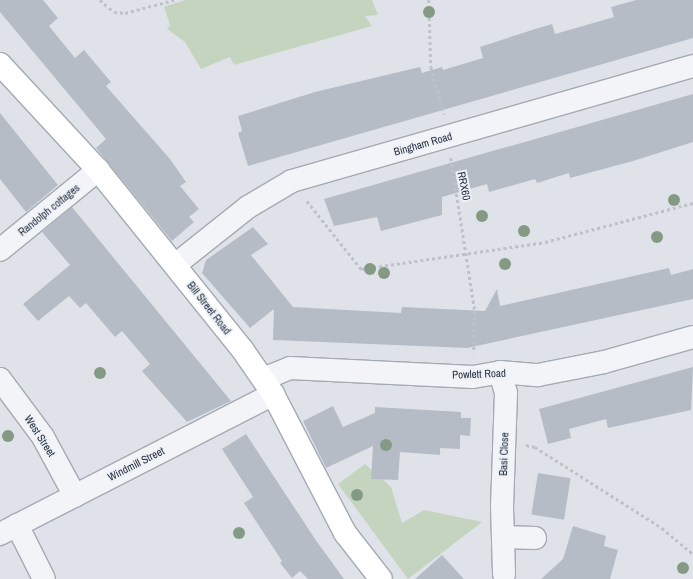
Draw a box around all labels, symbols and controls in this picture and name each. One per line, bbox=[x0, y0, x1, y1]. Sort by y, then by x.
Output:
street label: Bingham Road bbox=[392, 129, 454, 159]
street label: RRX60 bbox=[455, 170, 473, 202]
street label: Randolph cottages bbox=[16, 181, 82, 239]
street label: Bill Street Road bbox=[184, 279, 234, 337]
street label: Powlett Road bbox=[452, 366, 506, 382]
street label: West Street bbox=[22, 413, 58, 459]
street label: Basi Close bbox=[497, 432, 511, 476]
street label: Windmill Street bbox=[106, 444, 166, 484]

